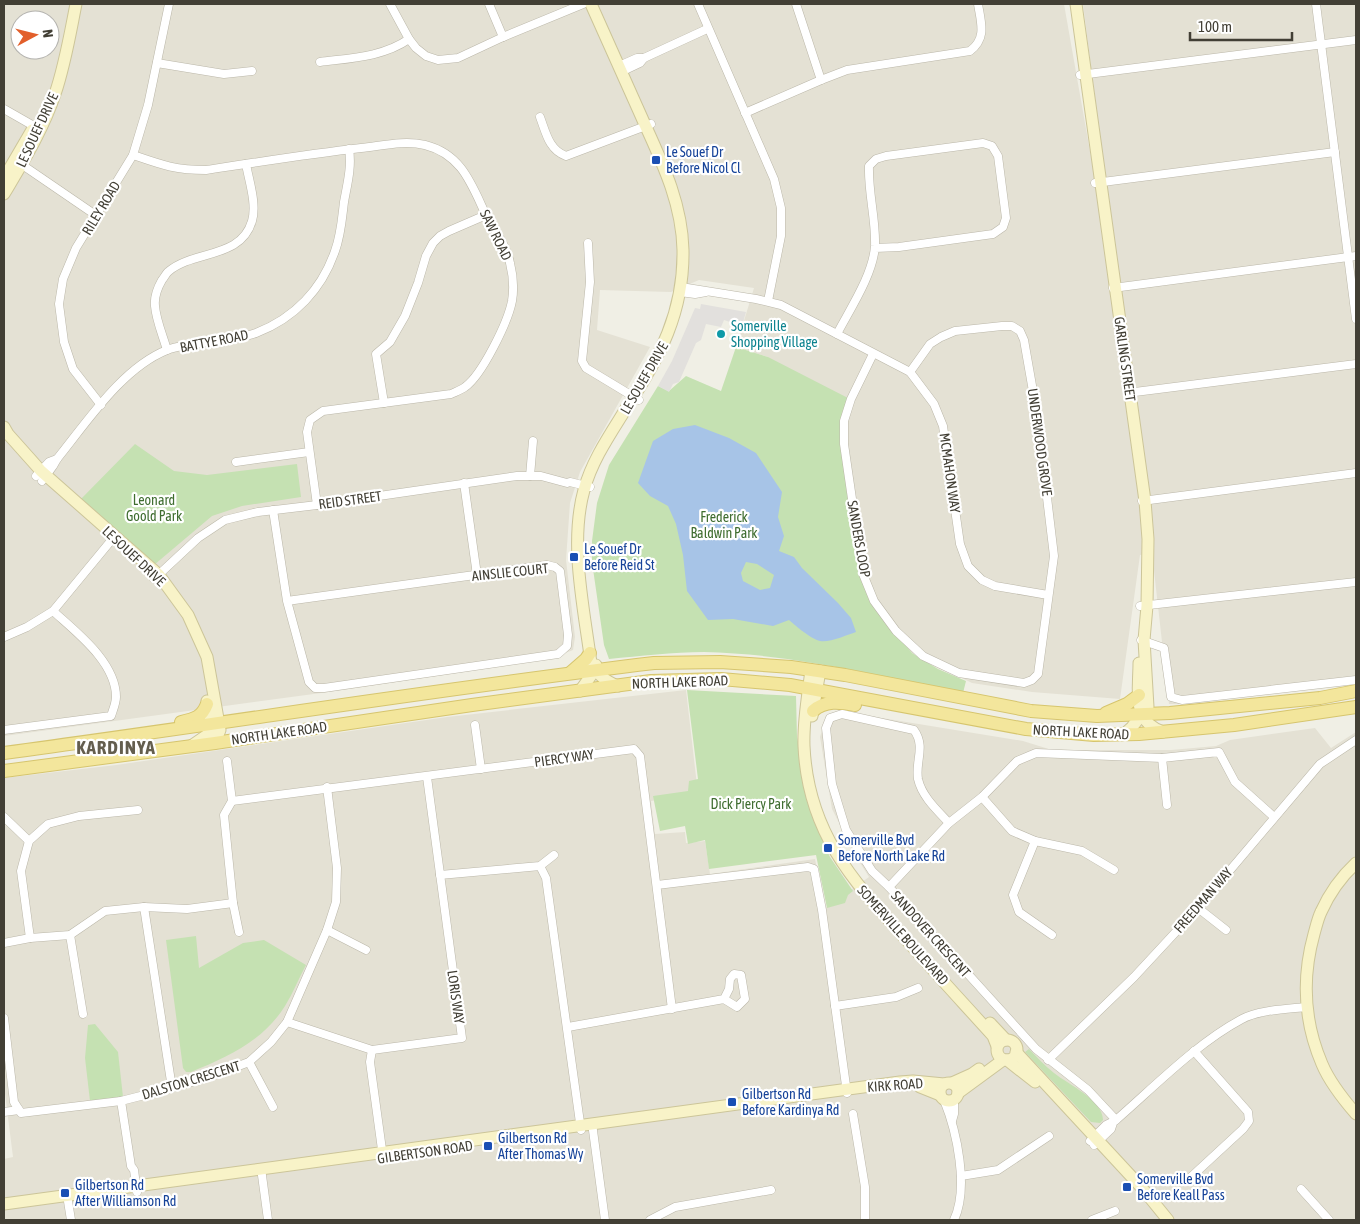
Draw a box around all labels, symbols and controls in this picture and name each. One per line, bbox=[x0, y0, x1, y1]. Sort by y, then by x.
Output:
north arrow bbox=[10, 10, 60, 60]
scale bar bbox=[1190, 10, 1292, 42]
text: 100 m bbox=[1198, 18, 1232, 35]
text: N bbox=[39, 28, 56, 38]
street label: LE SOUEF DRIVE bbox=[13, 90, 61, 170]
place label: Le Souef Dr Before Nicol Cl bbox=[666, 144, 741, 176]
marker: Le Souef Dr Before Nicol Cl bbox=[650, 154, 662, 166]
street label: RILEY ROAD bbox=[79, 178, 123, 238]
street label: SAW ROAD bbox=[477, 207, 515, 263]
street label: GARLING STREET bbox=[1111, 316, 1139, 402]
place label: Somerville Shopping Village bbox=[731, 318, 818, 350]
street label: BATTYE ROAD bbox=[179, 327, 250, 355]
marker: Somerville Shopping Village bbox=[715, 328, 727, 340]
street label: LE SOUEF DRIVE bbox=[617, 339, 671, 417]
street label: UNDERWOOD GROVE bbox=[1025, 387, 1055, 497]
street label: MCMAHON WAY bbox=[936, 432, 964, 515]
street label: REID STREET bbox=[317, 488, 383, 512]
park label: Leonard Goold Park bbox=[126, 492, 182, 524]
street label: SANDERS LOOP bbox=[844, 499, 874, 579]
park label: Frederick Baldwin Park bbox=[690, 509, 758, 541]
street label: LE SOUEF DRIVE bbox=[99, 523, 169, 589]
place label: Le Souef Dr Before Reid St bbox=[584, 541, 655, 573]
marker: Le Souef Dr Before Reid St bbox=[568, 551, 580, 563]
street label: AINSLIE COURT bbox=[471, 560, 549, 584]
street label: NORTH LAKE ROAD bbox=[632, 672, 729, 692]
street label: NORTH LAKE ROAD bbox=[230, 718, 328, 748]
street label: NORTH LAKE ROAD bbox=[1032, 721, 1130, 743]
district label: KARDINYA bbox=[76, 736, 156, 758]
street label: PIERCY WAY bbox=[533, 746, 596, 770]
park label: Dick Piercy Park bbox=[711, 796, 791, 812]
place label: Somerville Bvd Before North Lake Rd bbox=[838, 832, 945, 864]
marker: Somerville Bvd Before North Lake Rd bbox=[822, 842, 834, 854]
street label: FREEDMAN WAY bbox=[1170, 864, 1236, 936]
street label: SOMERVILLE BOULEVARD bbox=[854, 882, 952, 988]
street label: SANDOVER CRESCENT bbox=[888, 888, 974, 980]
street label: LORIS WAY bbox=[444, 969, 468, 1026]
street label: DALSTON CRESCENT bbox=[140, 1057, 242, 1103]
street label: KIRK ROAD bbox=[867, 1075, 924, 1095]
place label: Gilbertson Rd Before Kardinya Rd bbox=[742, 1086, 839, 1118]
marker: Gilbertson Rd Before Kardinya Rd bbox=[726, 1096, 738, 1108]
place label: Gilbertson Rd After Thomas Wy bbox=[498, 1130, 584, 1162]
street label: GILBERTSON ROAD bbox=[376, 1137, 474, 1167]
marker: Gilbertson Rd After Thomas Wy bbox=[482, 1140, 494, 1152]
place label: Somerville Bvd Before Keall Pass bbox=[1137, 1171, 1225, 1203]
place label: Gilbertson Rd After Williamson Rd bbox=[75, 1177, 177, 1209]
marker: Somerville Bvd Before Keall Pass bbox=[1121, 1181, 1133, 1193]
marker: Gilbertson Rd After Williamson Rd bbox=[59, 1187, 71, 1199]

